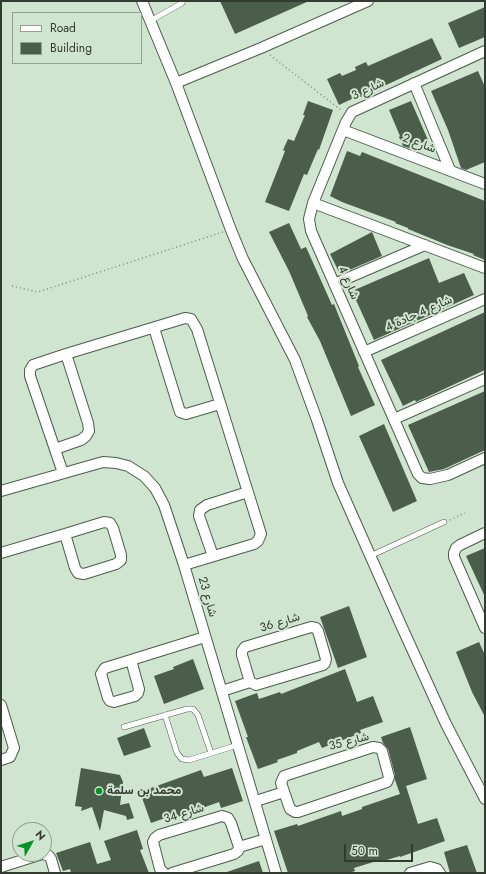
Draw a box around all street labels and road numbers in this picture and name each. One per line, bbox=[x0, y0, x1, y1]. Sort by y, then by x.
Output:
street label: شارع 3 bbox=[349, 76, 387, 104]
street label: شارع 2 bbox=[400, 131, 438, 157]
street label: شارع 4 bbox=[334, 264, 362, 302]
street label: شارع 4 جادة 4 bbox=[383, 293, 455, 335]
street label: شارع 23 bbox=[194, 575, 220, 619]
street label: شارع 36 bbox=[258, 610, 302, 636]
street label: شارع 35 bbox=[327, 730, 371, 754]
street label: شارع 34 bbox=[162, 801, 206, 827]

